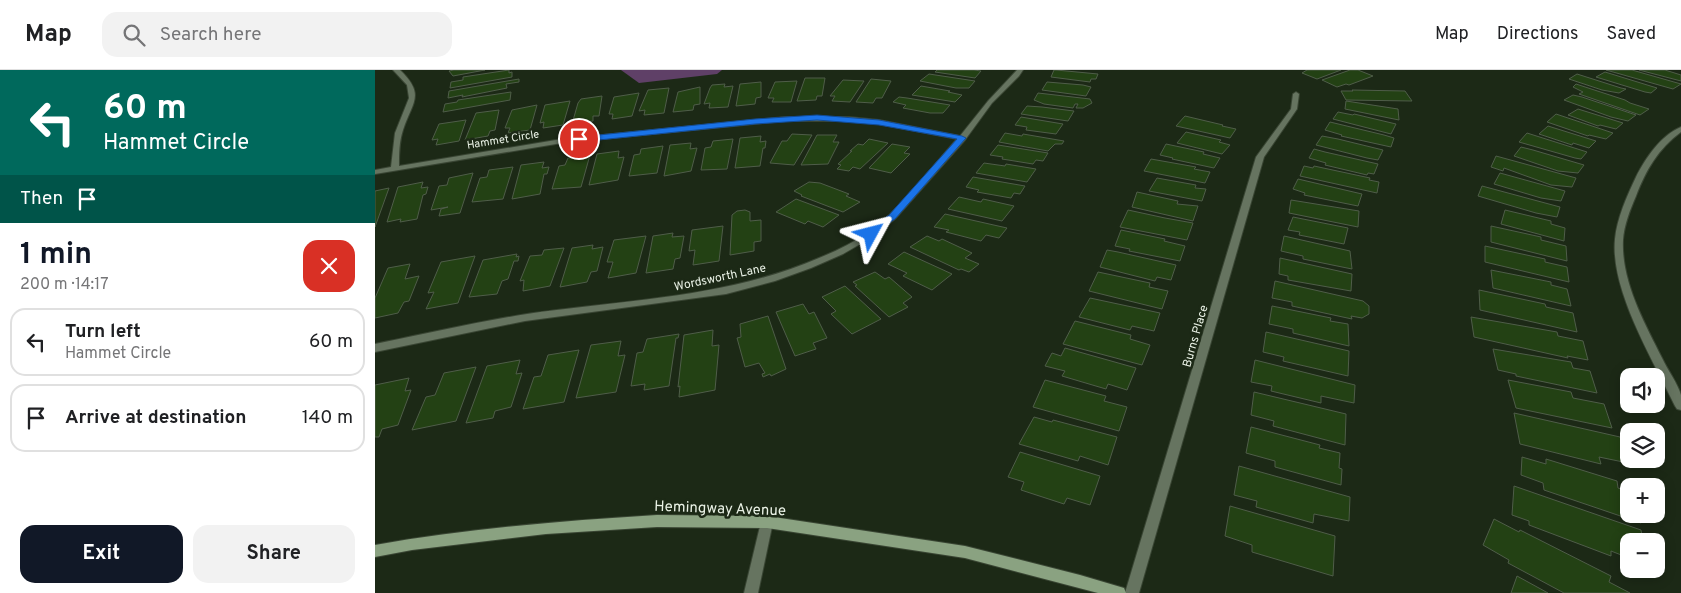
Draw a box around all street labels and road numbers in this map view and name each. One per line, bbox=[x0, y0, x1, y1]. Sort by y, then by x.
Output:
street label: Hammet Circle bbox=[466, 127, 540, 153]
street label: Wordsworth Lane bbox=[673, 260, 768, 296]
street label: Burns Place bbox=[1179, 303, 1213, 369]
street label: Hemingway Avenue bbox=[654, 498, 786, 521]

